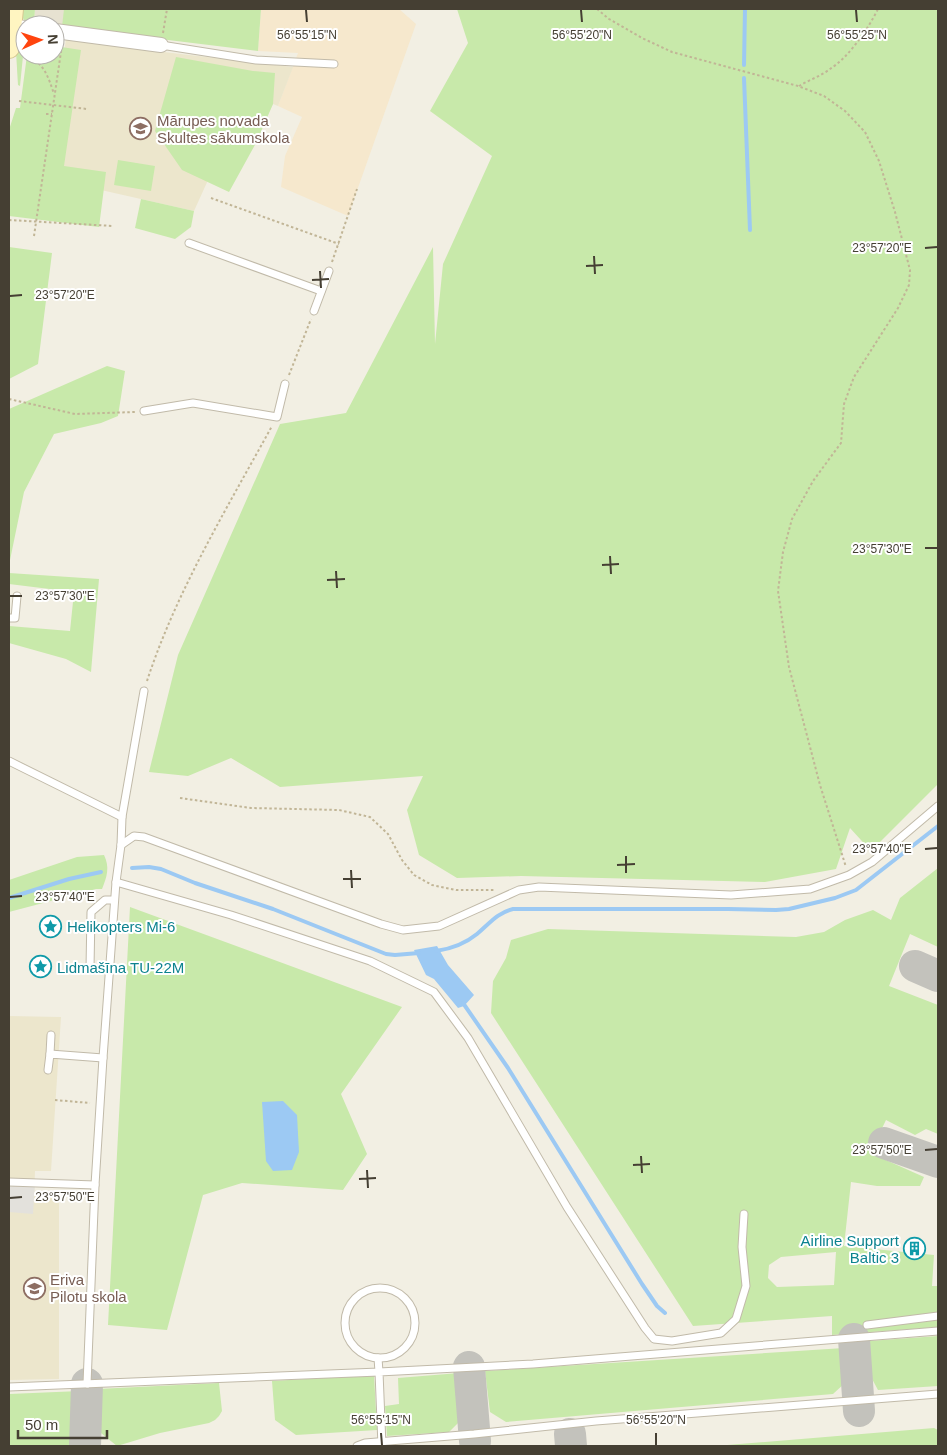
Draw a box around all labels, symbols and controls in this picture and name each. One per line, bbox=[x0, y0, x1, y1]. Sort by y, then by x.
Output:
north arrow bbox=[15, 15, 65, 65]
text: 56°55'15"N bbox=[277, 28, 337, 42]
text: 56°55'20"N bbox=[552, 28, 612, 42]
text: 56°55'25"N bbox=[827, 28, 887, 42]
text: N bbox=[45, 34, 61, 45]
place label: Mārupes novada Skultes sākumskola bbox=[157, 112, 290, 146]
school or university icon: Mārupes novada Skultes sākumskola bbox=[129, 117, 153, 141]
text: 23°57'20"E bbox=[852, 241, 912, 255]
text: 23°57'20"E bbox=[35, 288, 95, 302]
text: 23°57'30"E bbox=[852, 542, 912, 556]
text: 23°57'30"E bbox=[35, 589, 95, 603]
text: 23°57'40"E bbox=[852, 842, 912, 856]
text: 23°57'40"E bbox=[35, 890, 95, 904]
place icon: Helikopters Mi-6 bbox=[39, 914, 63, 938]
place label: Helikopters Mi-6 bbox=[67, 918, 175, 935]
place icon: Lidmašīna TU-22M bbox=[29, 955, 53, 979]
place label: Lidmašīna TU-22M bbox=[57, 959, 184, 976]
text: 23°57'50"E bbox=[852, 1143, 912, 1157]
text: 23°57'50"E bbox=[35, 1190, 95, 1204]
place label: Airline Support Baltic 3 bbox=[801, 1232, 900, 1266]
building icon: Airline Support Baltic 3 bbox=[903, 1237, 927, 1261]
place label: Eriva Pilotu skola bbox=[50, 1271, 127, 1305]
school or university icon: Eriva Pilotu skola bbox=[22, 1276, 46, 1300]
scale bar bbox=[18, 1408, 106, 1440]
text: 56°55'15"N bbox=[351, 1413, 411, 1427]
text: 56°55'20"N bbox=[626, 1413, 686, 1427]
text: 50 m bbox=[25, 1416, 58, 1433]

